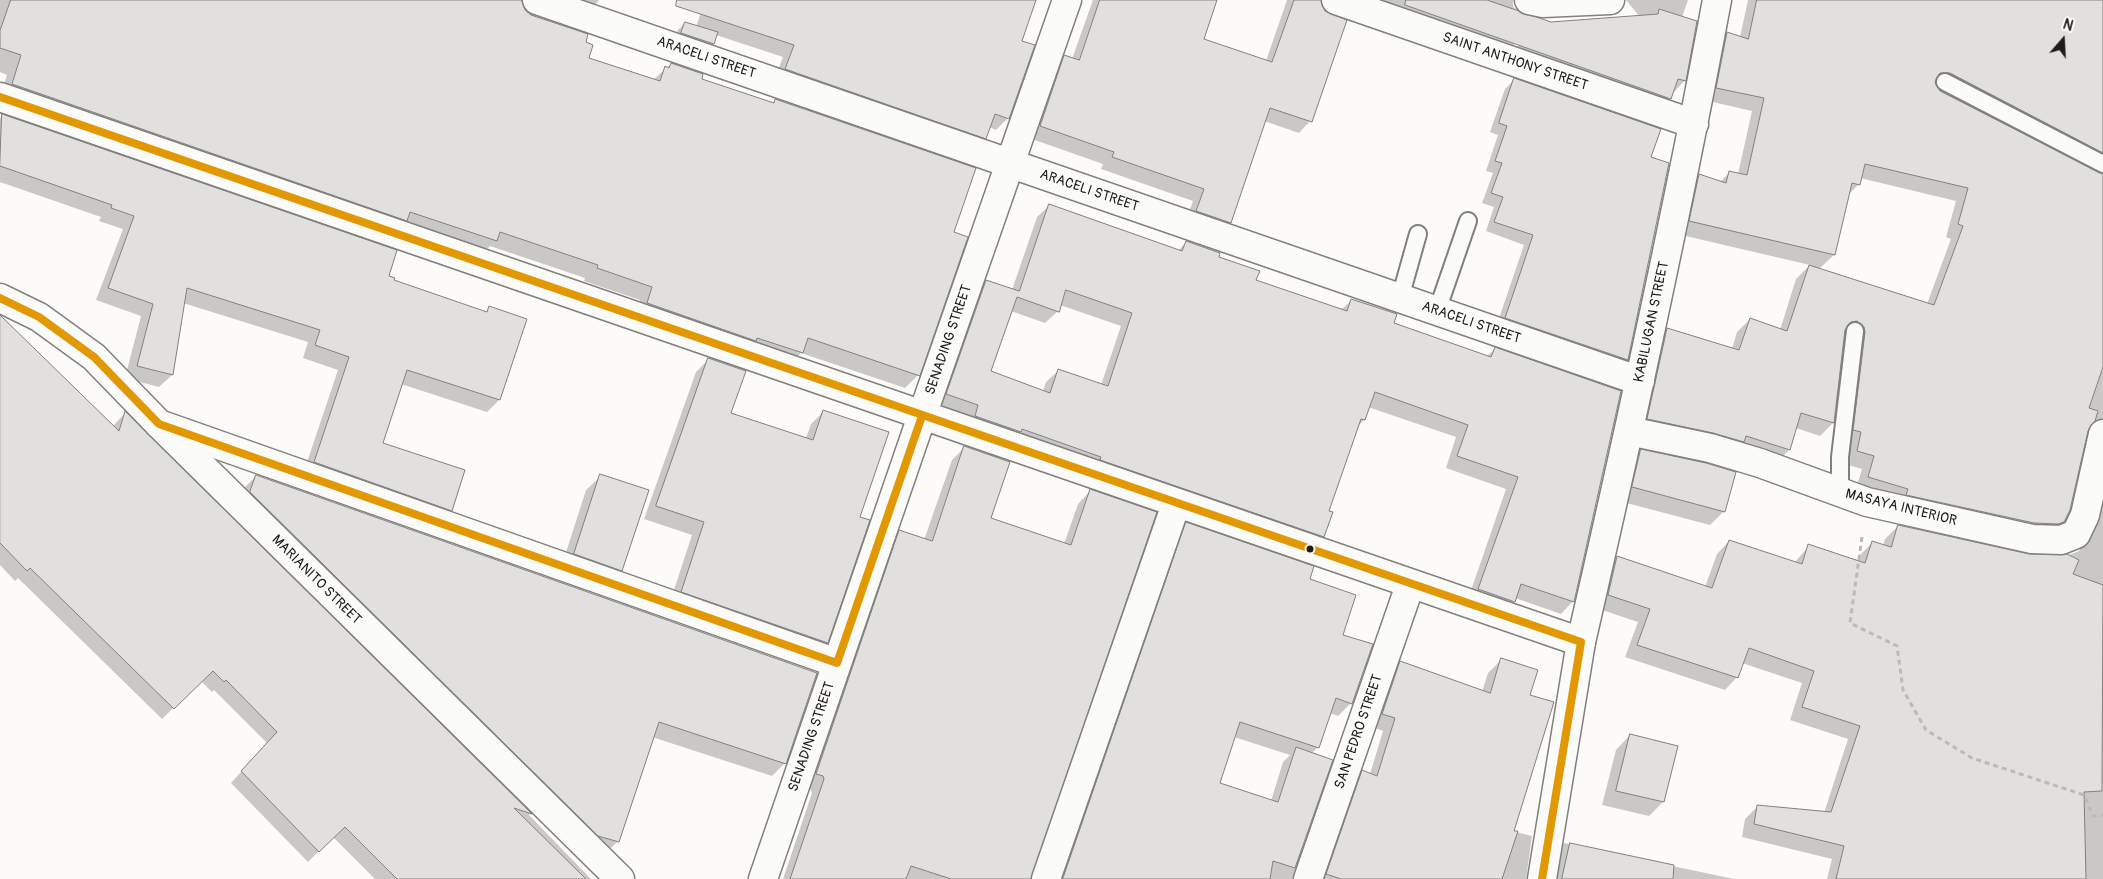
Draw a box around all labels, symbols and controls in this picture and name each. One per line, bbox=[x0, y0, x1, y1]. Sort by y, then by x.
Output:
north arrow bbox=[2038, 15, 2088, 65]
text: N bbox=[2061, 16, 2075, 35]
street label: SAINT ANTHONY STREET bbox=[1440, 29, 1590, 95]
street label: ARACELI STREET bbox=[654, 33, 758, 83]
street label: ARACELI STREET bbox=[1037, 166, 1141, 216]
street label: KABILUGAN STREET bbox=[1631, 260, 1673, 384]
street label: SENADING STREET bbox=[922, 283, 976, 397]
street label: ARACELI STREET bbox=[1419, 298, 1523, 348]
street label: MASAYA INTERIOR bbox=[1844, 486, 1958, 530]
street label: MARIANITO STREET bbox=[268, 532, 364, 628]
unlabelled marker bbox=[1305, 544, 1315, 554]
street label: SAN PEDRO STREET bbox=[1332, 673, 1386, 791]
street label: SENADING STREET bbox=[785, 680, 839, 794]

